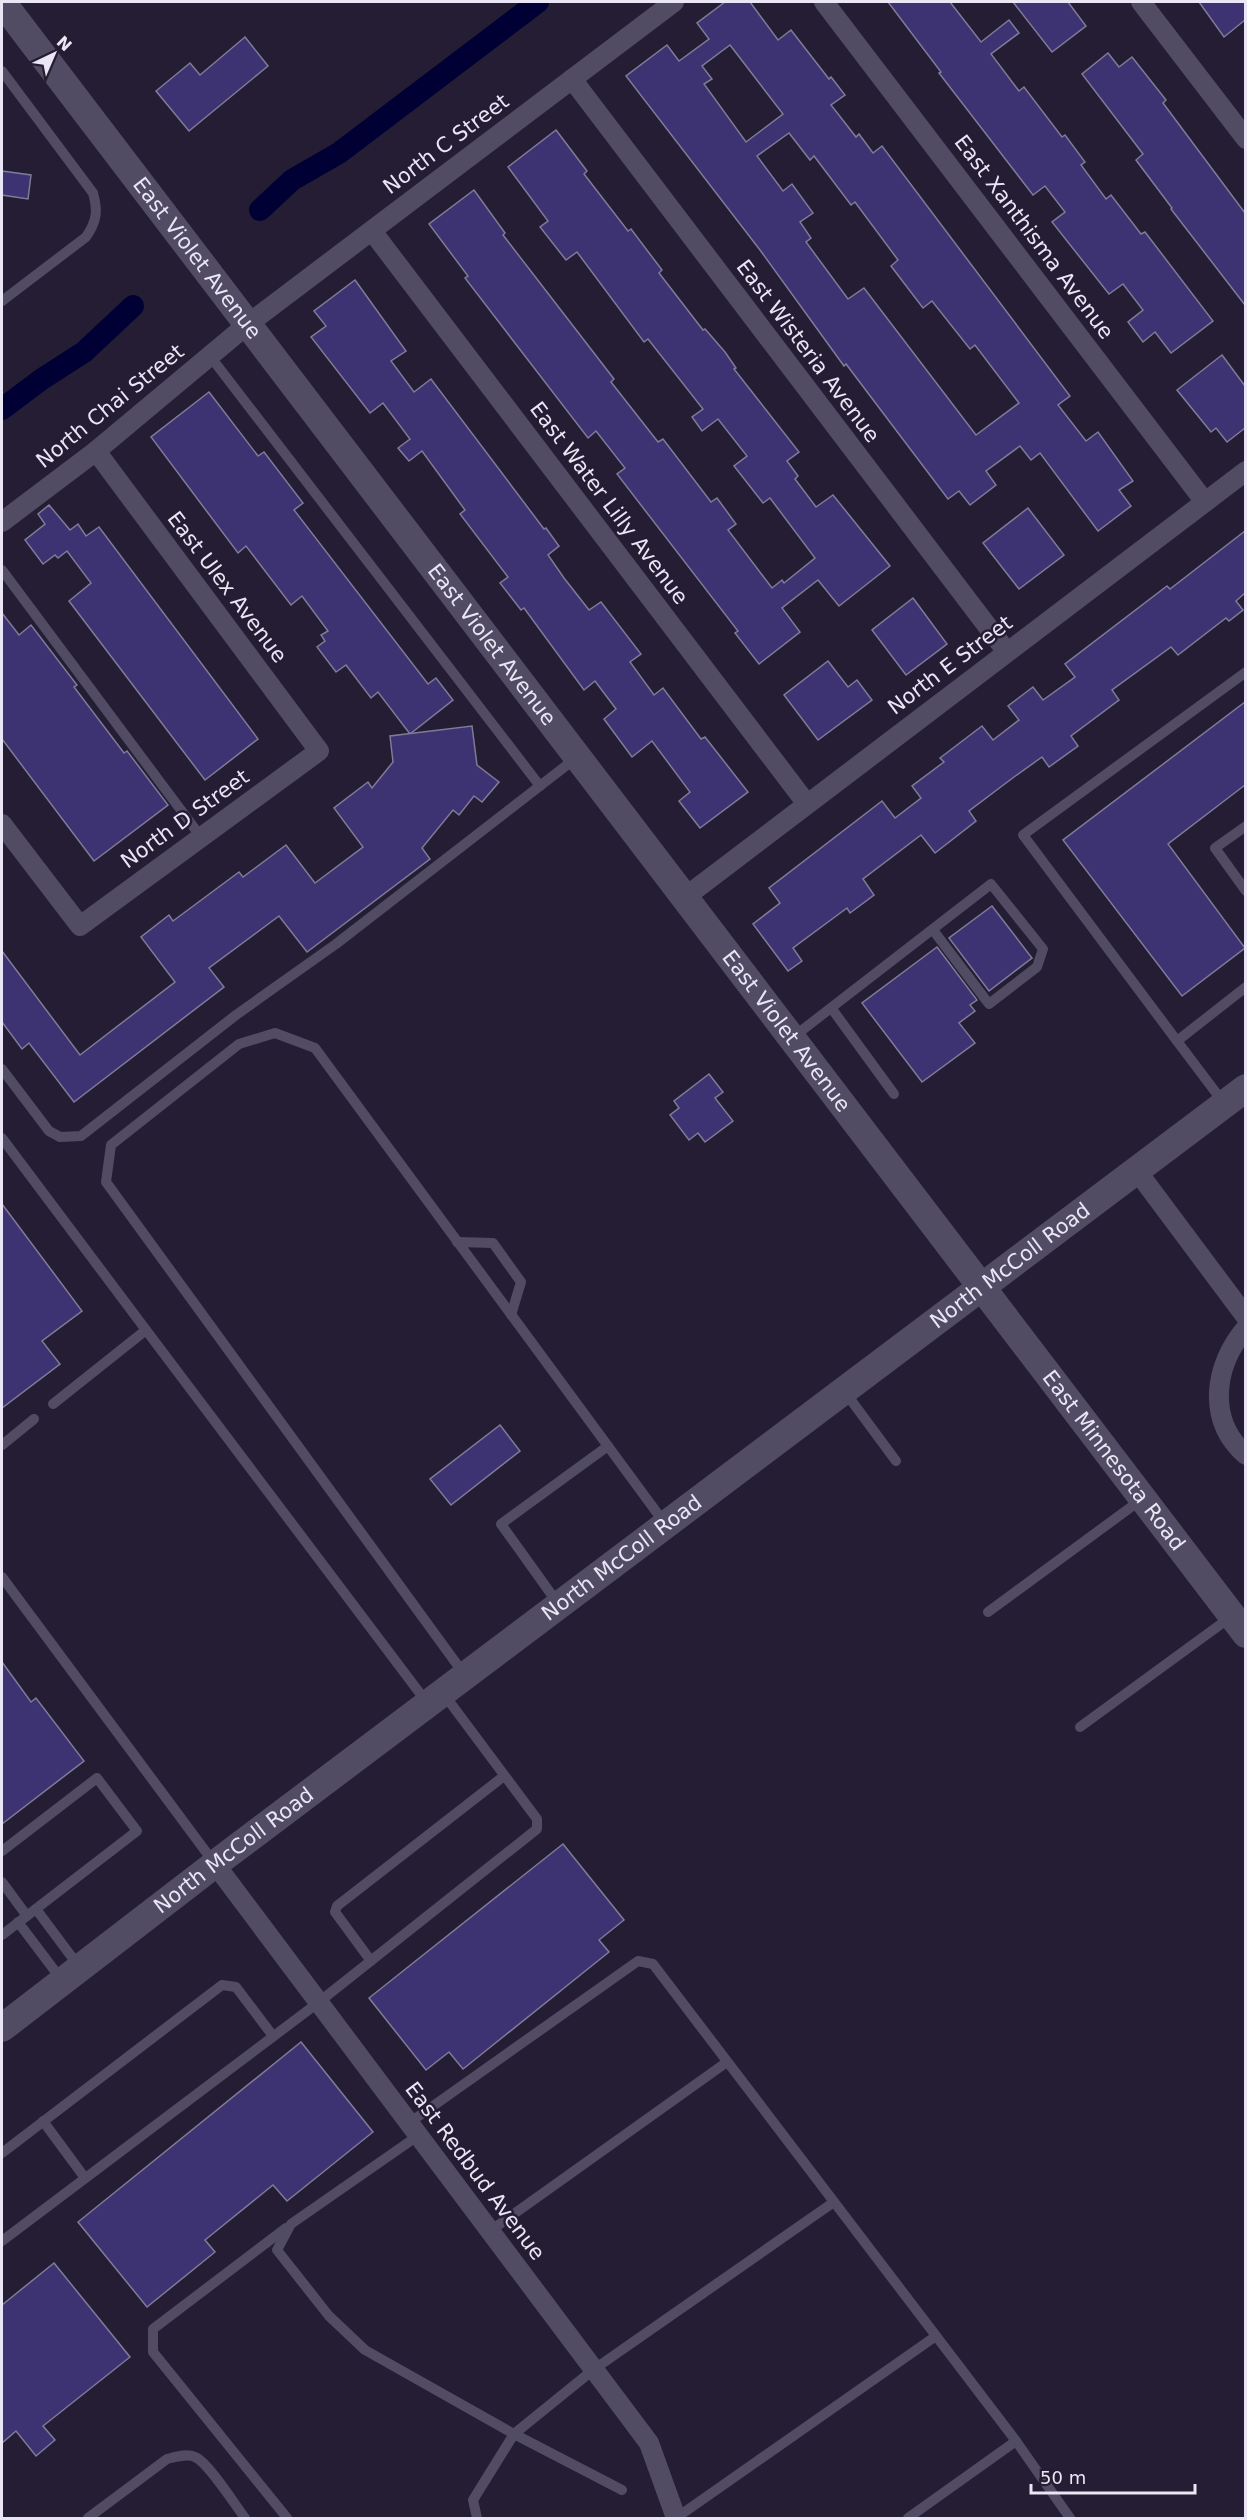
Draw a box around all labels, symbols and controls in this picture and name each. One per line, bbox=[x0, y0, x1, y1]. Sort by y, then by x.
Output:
north arrow bbox=[24, 24, 84, 84]
text: N bbox=[53, 32, 75, 55]
street label: North C Street bbox=[379, 89, 513, 199]
street label: East Xanthisma Avenue bbox=[950, 130, 1118, 344]
street label: East Violet Avenue bbox=[128, 173, 266, 343]
street label: East Wisteria Avenue bbox=[732, 255, 884, 447]
street label: North Chai Street bbox=[32, 339, 188, 473]
street label: East Water Lilly Avenue bbox=[525, 397, 693, 609]
street label: East Ulex Avenue bbox=[162, 507, 292, 667]
street label: East Violet Avenue bbox=[423, 559, 561, 730]
street label: North E Street bbox=[883, 611, 1017, 719]
street label: North D Street bbox=[116, 765, 254, 873]
street label: East Violet Avenue bbox=[717, 946, 856, 1116]
street label: North McColl Road bbox=[926, 1198, 1095, 1333]
street label: East Minnesota Road bbox=[1038, 1366, 1190, 1555]
street label: North McColl Road bbox=[537, 1490, 706, 1626]
street label: North McColl Road bbox=[149, 1782, 318, 1918]
street label: East Redbud Avenue bbox=[400, 2077, 550, 2265]
scale bar bbox=[1031, 2457, 1194, 2495]
text: 50 m bbox=[1040, 2467, 1086, 2488]

